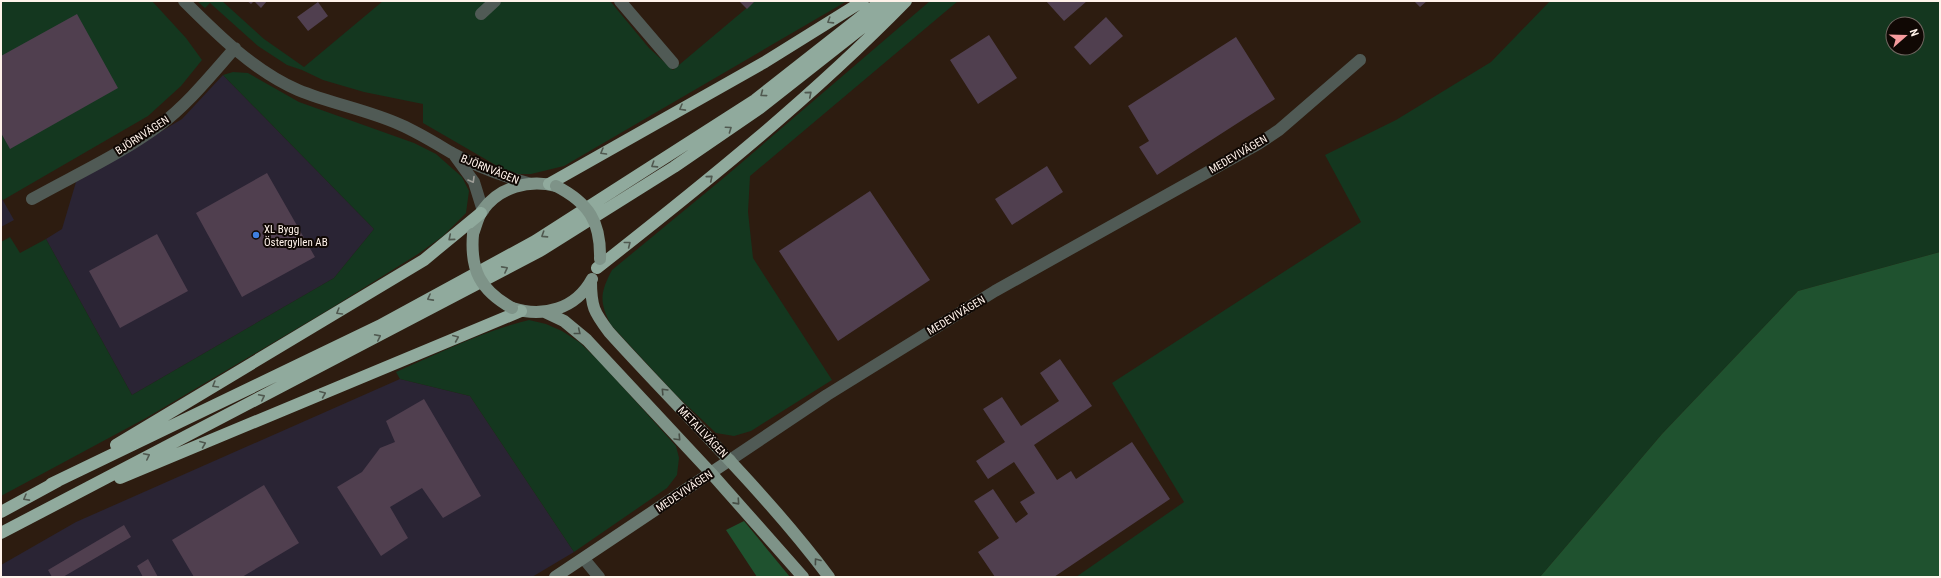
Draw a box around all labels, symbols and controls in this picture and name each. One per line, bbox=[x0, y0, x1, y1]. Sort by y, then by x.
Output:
north arrow bbox=[1885, 16, 1925, 56]
one-way arrow bbox=[827, 17, 834, 24]
text: N bbox=[1907, 27, 1921, 38]
one-way arrow bbox=[760, 90, 767, 97]
one-way arrow bbox=[804, 91, 812, 98]
one-way arrow bbox=[678, 104, 686, 111]
street label: BJÖRNVÄGEN bbox=[113, 113, 172, 158]
one-way arrow bbox=[725, 126, 732, 134]
street label: MEDEVIVÄGEN bbox=[1207, 132, 1270, 176]
one-way arrow bbox=[600, 148, 607, 155]
street label: BJÖRNVÄGEN bbox=[459, 152, 521, 187]
one-way arrow bbox=[651, 160, 658, 167]
one-way arrow bbox=[468, 175, 475, 183]
one-way arrow bbox=[705, 175, 713, 182]
place label: XL Bygg Östergyllen AB bbox=[264, 223, 328, 249]
marker: XL Bygg Östergyllen AB bbox=[251, 230, 261, 240]
one-way arrow bbox=[541, 231, 548, 238]
one-way arrow bbox=[449, 234, 456, 241]
one-way arrow bbox=[623, 242, 630, 249]
one-way arrow bbox=[501, 267, 508, 274]
one-way arrow bbox=[427, 293, 434, 300]
street label: MEDEVIVÄGEN bbox=[925, 293, 988, 338]
one-way arrow bbox=[336, 307, 343, 314]
one-way arrow bbox=[573, 328, 580, 335]
one-way arrow bbox=[374, 334, 381, 342]
one-way arrow bbox=[452, 335, 459, 343]
one-way arrow bbox=[212, 381, 219, 388]
one-way arrow bbox=[661, 388, 669, 396]
one-way arrow bbox=[319, 391, 326, 399]
one-way arrow bbox=[258, 394, 266, 401]
street label: METALLVÄGEN bbox=[675, 404, 730, 461]
one-way arrow bbox=[673, 433, 681, 441]
one-way arrow bbox=[200, 441, 207, 449]
one-way arrow bbox=[143, 454, 150, 461]
street label: MEDEVIVÄGEN bbox=[654, 468, 715, 515]
one-way arrow bbox=[23, 494, 30, 501]
one-way arrow bbox=[732, 497, 739, 505]
one-way arrow bbox=[814, 558, 821, 565]

